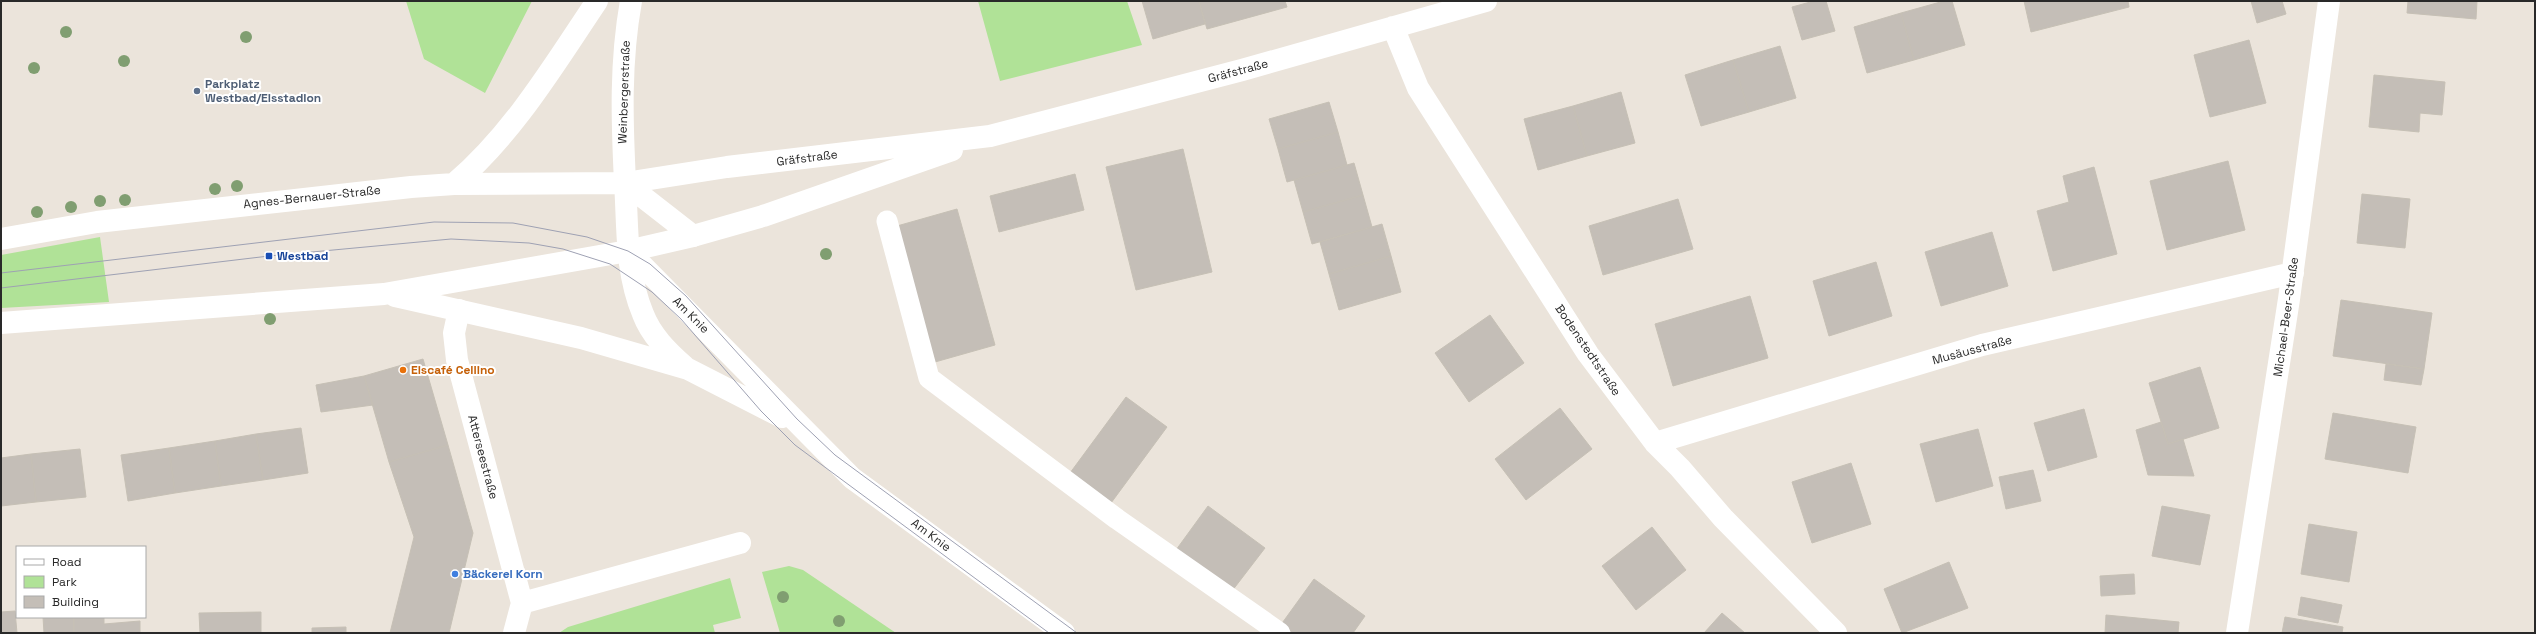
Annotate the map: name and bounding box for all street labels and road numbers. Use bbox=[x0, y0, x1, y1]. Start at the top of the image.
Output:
street label: Weinbergerstraße bbox=[614, 40, 634, 144]
street label: Gräfstraße bbox=[1206, 55, 1270, 87]
street label: Gräfstraße bbox=[775, 146, 839, 170]
street label: Agnes-Bernauer-Straße bbox=[242, 182, 382, 212]
street label: Michael-Beer-Straße bbox=[2270, 256, 2302, 378]
street label: Am Knie bbox=[669, 293, 713, 337]
street label: Bodenstedtstraße bbox=[1551, 301, 1625, 399]
street label: Musäusstraße bbox=[1930, 332, 2014, 368]
street label: Atterseestraße bbox=[464, 413, 502, 501]
street label: Am Knie bbox=[908, 515, 954, 555]

